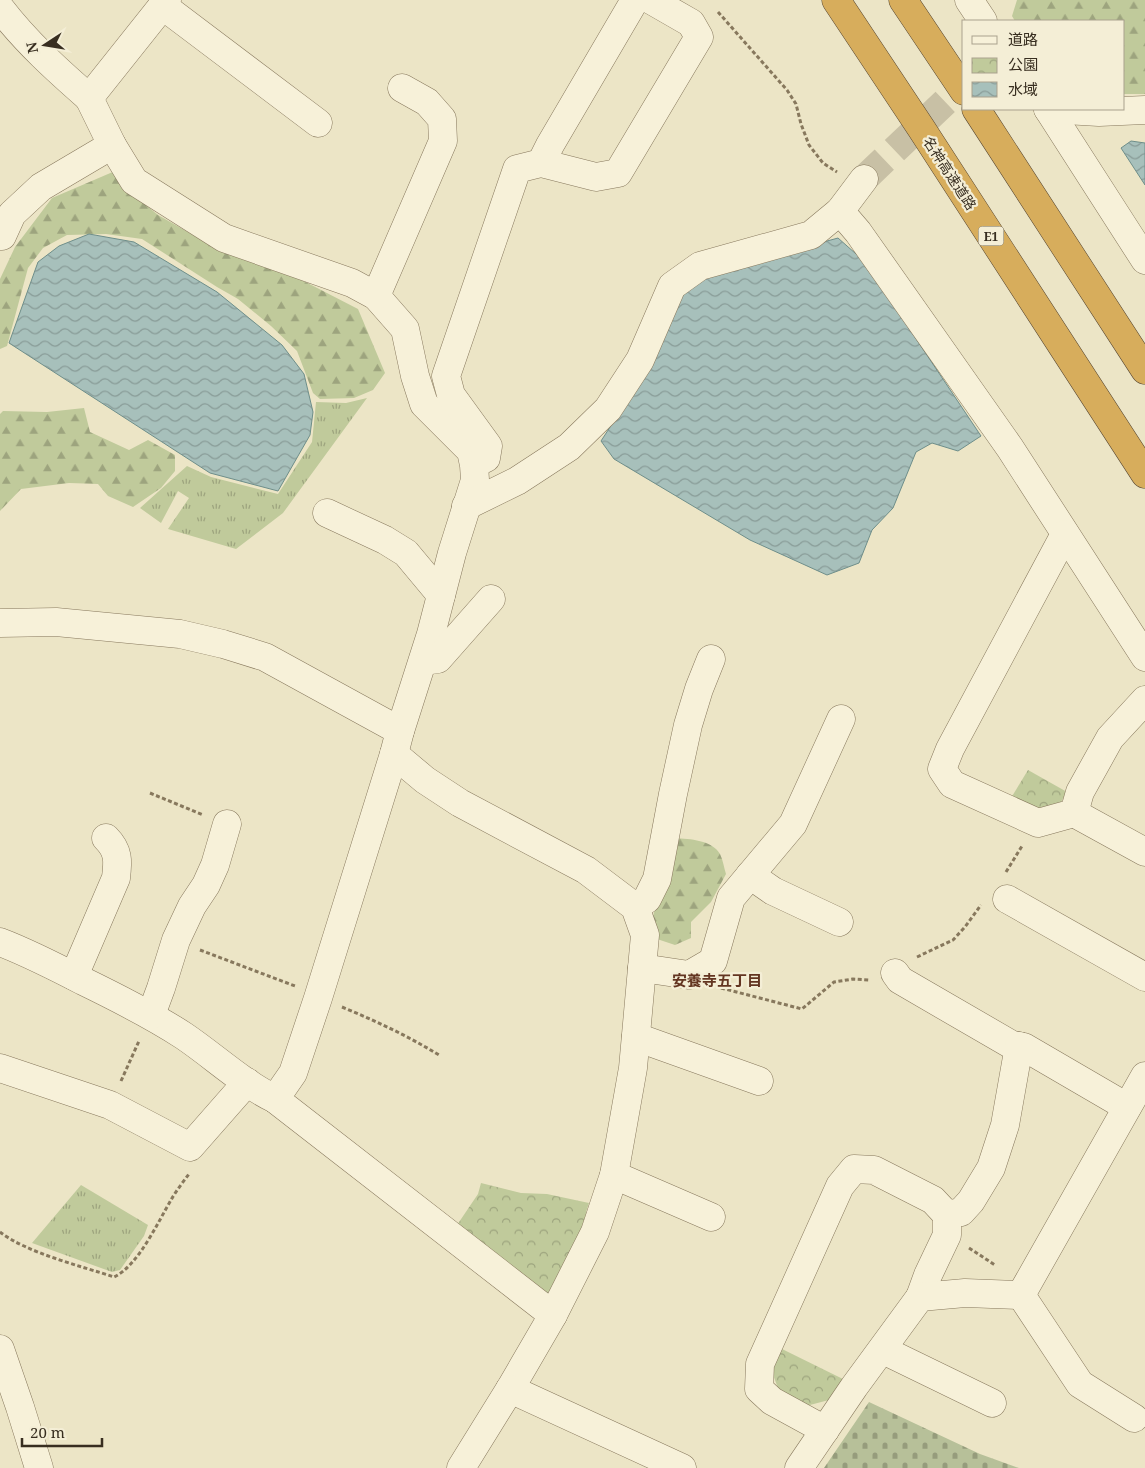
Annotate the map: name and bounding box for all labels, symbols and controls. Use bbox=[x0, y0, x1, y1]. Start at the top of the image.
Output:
north arrow bbox=[20, 20, 70, 70]
legend bbox=[962, 20, 1125, 110]
text: 道路 bbox=[1008, 29, 1038, 49]
text: N bbox=[21, 40, 42, 55]
text: 公園 bbox=[1008, 54, 1038, 74]
text: 水域 bbox=[1008, 79, 1038, 99]
street label: 名神高速道路 bbox=[919, 133, 981, 213]
road number: E1 bbox=[978, 227, 1004, 246]
district label: 安養寺五丁目 bbox=[672, 970, 762, 990]
scale bar bbox=[22, 1416, 102, 1448]
text: 20 m bbox=[30, 1422, 65, 1442]

